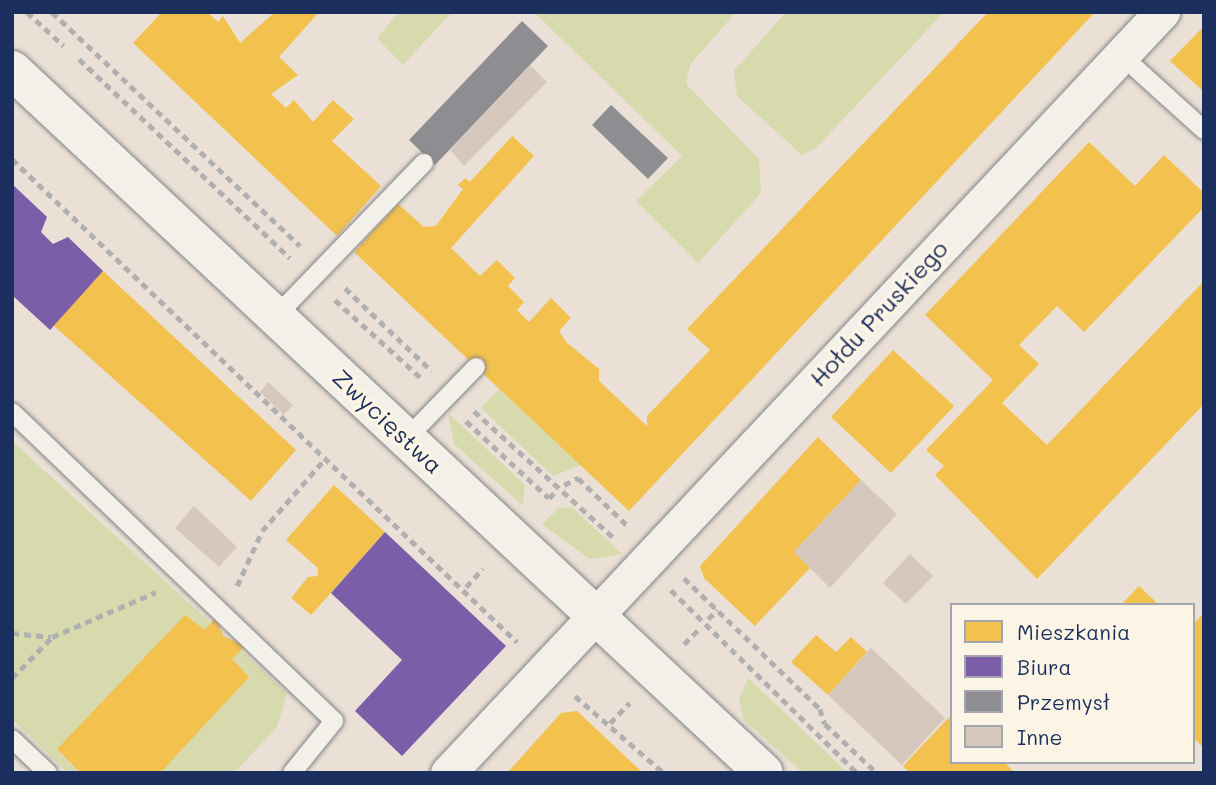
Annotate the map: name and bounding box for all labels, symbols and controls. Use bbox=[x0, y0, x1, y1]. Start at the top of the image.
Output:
street label: Hołdu Pruskiego bbox=[803, 234, 953, 392]
street label: Zwycięstwa bbox=[327, 363, 449, 479]
legend bbox=[950, 603, 1195, 764]
text: Mieszkania bbox=[1017, 618, 1130, 645]
text: Biura bbox=[1017, 653, 1072, 680]
text: Przemysł bbox=[1017, 688, 1109, 715]
text: Inne bbox=[1017, 723, 1062, 750]

